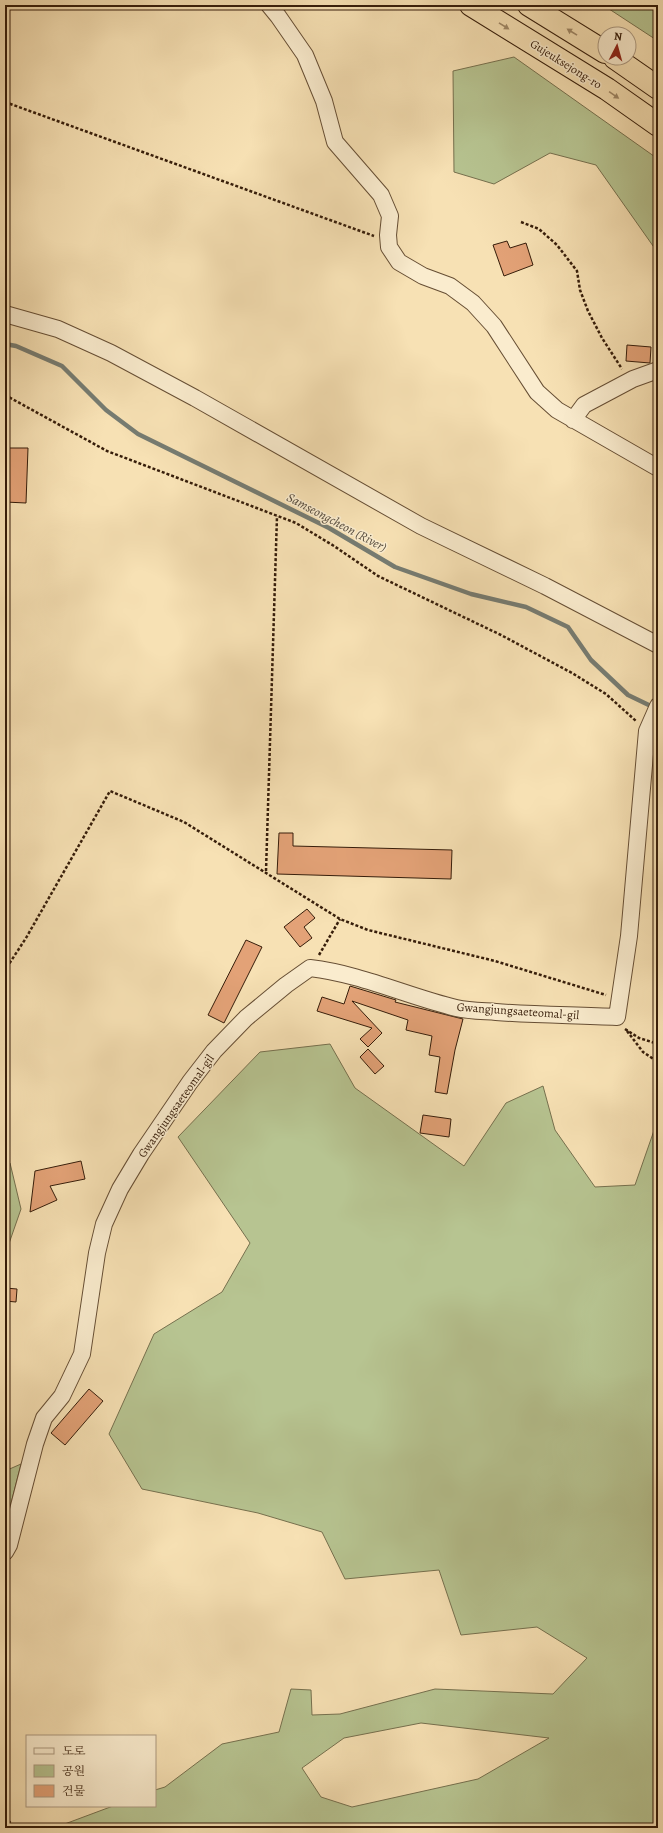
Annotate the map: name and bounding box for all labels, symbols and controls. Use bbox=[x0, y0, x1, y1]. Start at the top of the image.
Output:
one-way arrow bbox=[498, 22, 510, 29]
north arrow bbox=[597, 26, 637, 66]
one-way arrow bbox=[566, 28, 578, 35]
text: N bbox=[613, 29, 623, 44]
street label: Gujeuksejong-ro bbox=[527, 36, 605, 92]
one-way arrow bbox=[609, 91, 620, 99]
water label: Samseongcheon (River) bbox=[284, 488, 390, 556]
street label: Gwangjungsaeteomal-gil bbox=[456, 999, 580, 1023]
street label: Gwangjungsaeteomal-gil bbox=[134, 1051, 218, 1161]
legend bbox=[26, 1735, 156, 1807]
text: 도로 bbox=[62, 1743, 86, 1759]
text: 공원 bbox=[62, 1763, 85, 1779]
text: 건물 bbox=[62, 1783, 86, 1799]

